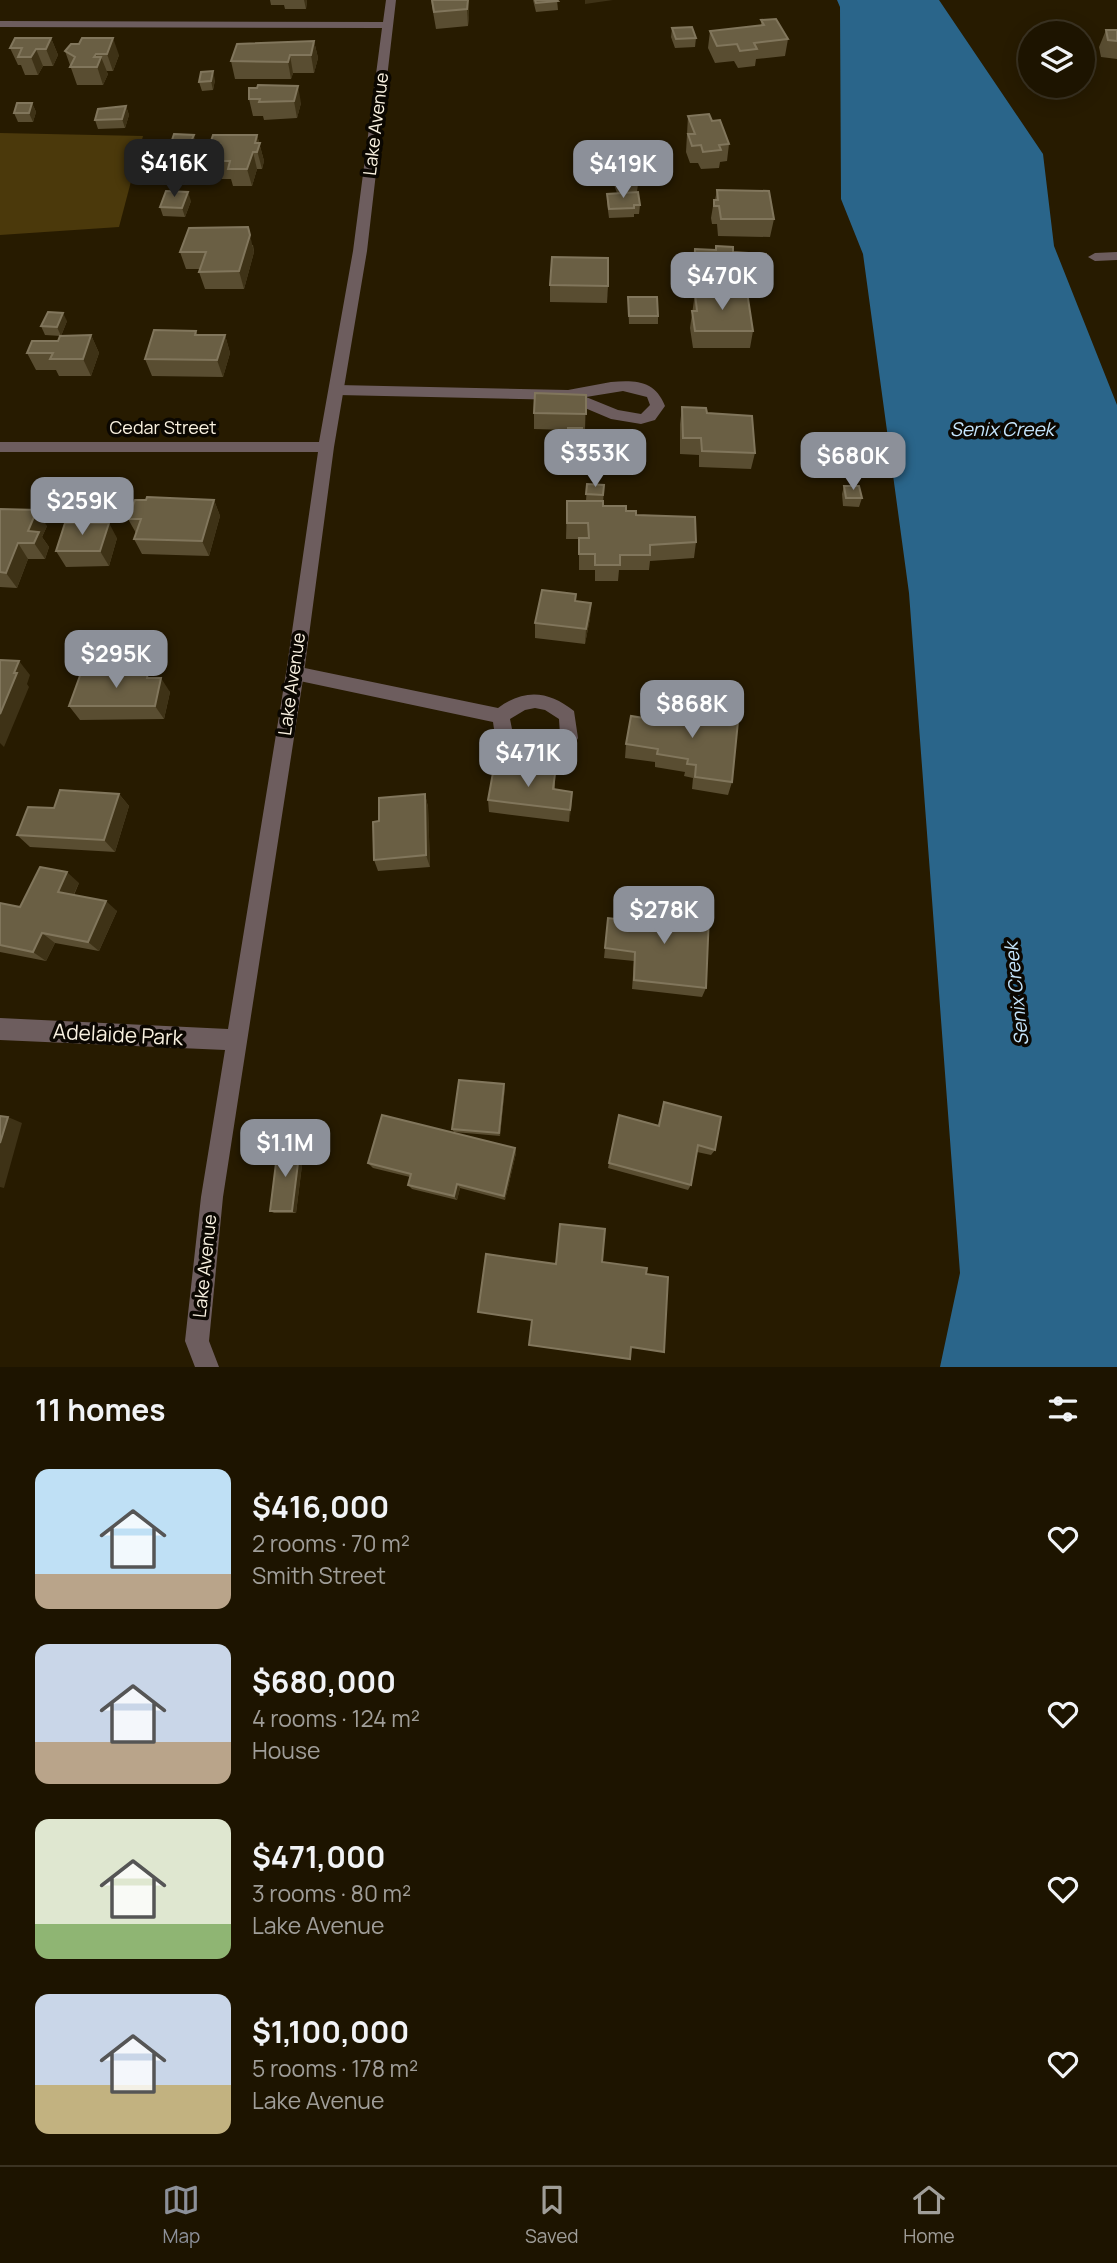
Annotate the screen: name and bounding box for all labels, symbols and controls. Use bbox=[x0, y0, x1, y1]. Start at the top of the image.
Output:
map controls bbox=[1018, 21, 1095, 98]
button: layers bbox=[1018, 21, 1095, 98]
street label: Lake Avenue bbox=[357, 71, 393, 177]
pin: $416K bbox=[125, 140, 223, 199]
pin: $419K bbox=[574, 140, 672, 200]
text: $416K bbox=[140, 146, 208, 178]
text: $419K bbox=[589, 147, 657, 179]
pin: $470K bbox=[673, 252, 771, 312]
text: $470K bbox=[687, 259, 757, 291]
street label: Cedar Street bbox=[109, 415, 217, 439]
water label: Senix Creek bbox=[950, 416, 1057, 442]
pin: $353K bbox=[546, 430, 644, 489]
pin: $680K bbox=[804, 433, 902, 492]
text: $353K bbox=[560, 436, 630, 468]
text: $680K bbox=[817, 439, 889, 471]
pin: $259K bbox=[33, 477, 131, 537]
text: $259K bbox=[47, 484, 117, 516]
pin: $295K bbox=[67, 630, 165, 690]
street label: Lake Avenue bbox=[272, 631, 310, 737]
text: $295K bbox=[81, 637, 151, 669]
pin: $868K bbox=[643, 680, 741, 740]
text: $868K bbox=[656, 687, 728, 719]
pin: $471K bbox=[479, 730, 577, 789]
text: $471K bbox=[495, 736, 561, 768]
pin: $278K bbox=[615, 886, 713, 946]
text: $278K bbox=[629, 893, 699, 925]
water label: Senix Creek bbox=[997, 938, 1034, 1047]
street label: Adelaide Park bbox=[52, 1017, 184, 1051]
pin: $1.1M bbox=[236, 1120, 334, 1179]
text: $1.1M bbox=[256, 1126, 314, 1158]
street label: Lake Avenue bbox=[187, 1213, 221, 1319]
text: 11 homes bbox=[35, 1389, 166, 1430]
icon: filters bbox=[1044, 1390, 1082, 1428]
text: $416,000 bbox=[252, 1486, 389, 1527]
icon: home bbox=[91, 1497, 175, 1581]
icon: heart bbox=[1044, 1520, 1082, 1558]
text: 2 rooms · 70 m² bbox=[252, 1527, 410, 1559]
text: Smith Street bbox=[252, 1559, 386, 1591]
text: $680,000 bbox=[252, 1661, 396, 1702]
icon: home bbox=[91, 1672, 175, 1756]
icon: heart bbox=[1044, 1695, 1082, 1733]
text: 4 rooms · 124 m² bbox=[252, 1702, 420, 1734]
text: House bbox=[252, 1734, 321, 1766]
text: $471,000 bbox=[252, 1836, 385, 1877]
icon: home bbox=[91, 1847, 175, 1931]
icon: heart bbox=[1044, 1870, 1082, 1908]
text: 3 rooms · 80 m² bbox=[252, 1877, 411, 1909]
text: Lake Avenue bbox=[252, 1909, 384, 1941]
text: $1,100,000 bbox=[252, 2011, 409, 2052]
icon: home bbox=[91, 2022, 175, 2106]
icon: heart bbox=[1044, 2045, 1082, 2083]
text: 5 rooms · 178 m² bbox=[252, 2052, 418, 2084]
text: Lake Avenue bbox=[252, 2084, 384, 2116]
tab: Map bbox=[162, 2181, 200, 2249]
tab: Saved bbox=[525, 2181, 579, 2249]
tab: Home bbox=[903, 2181, 955, 2249]

